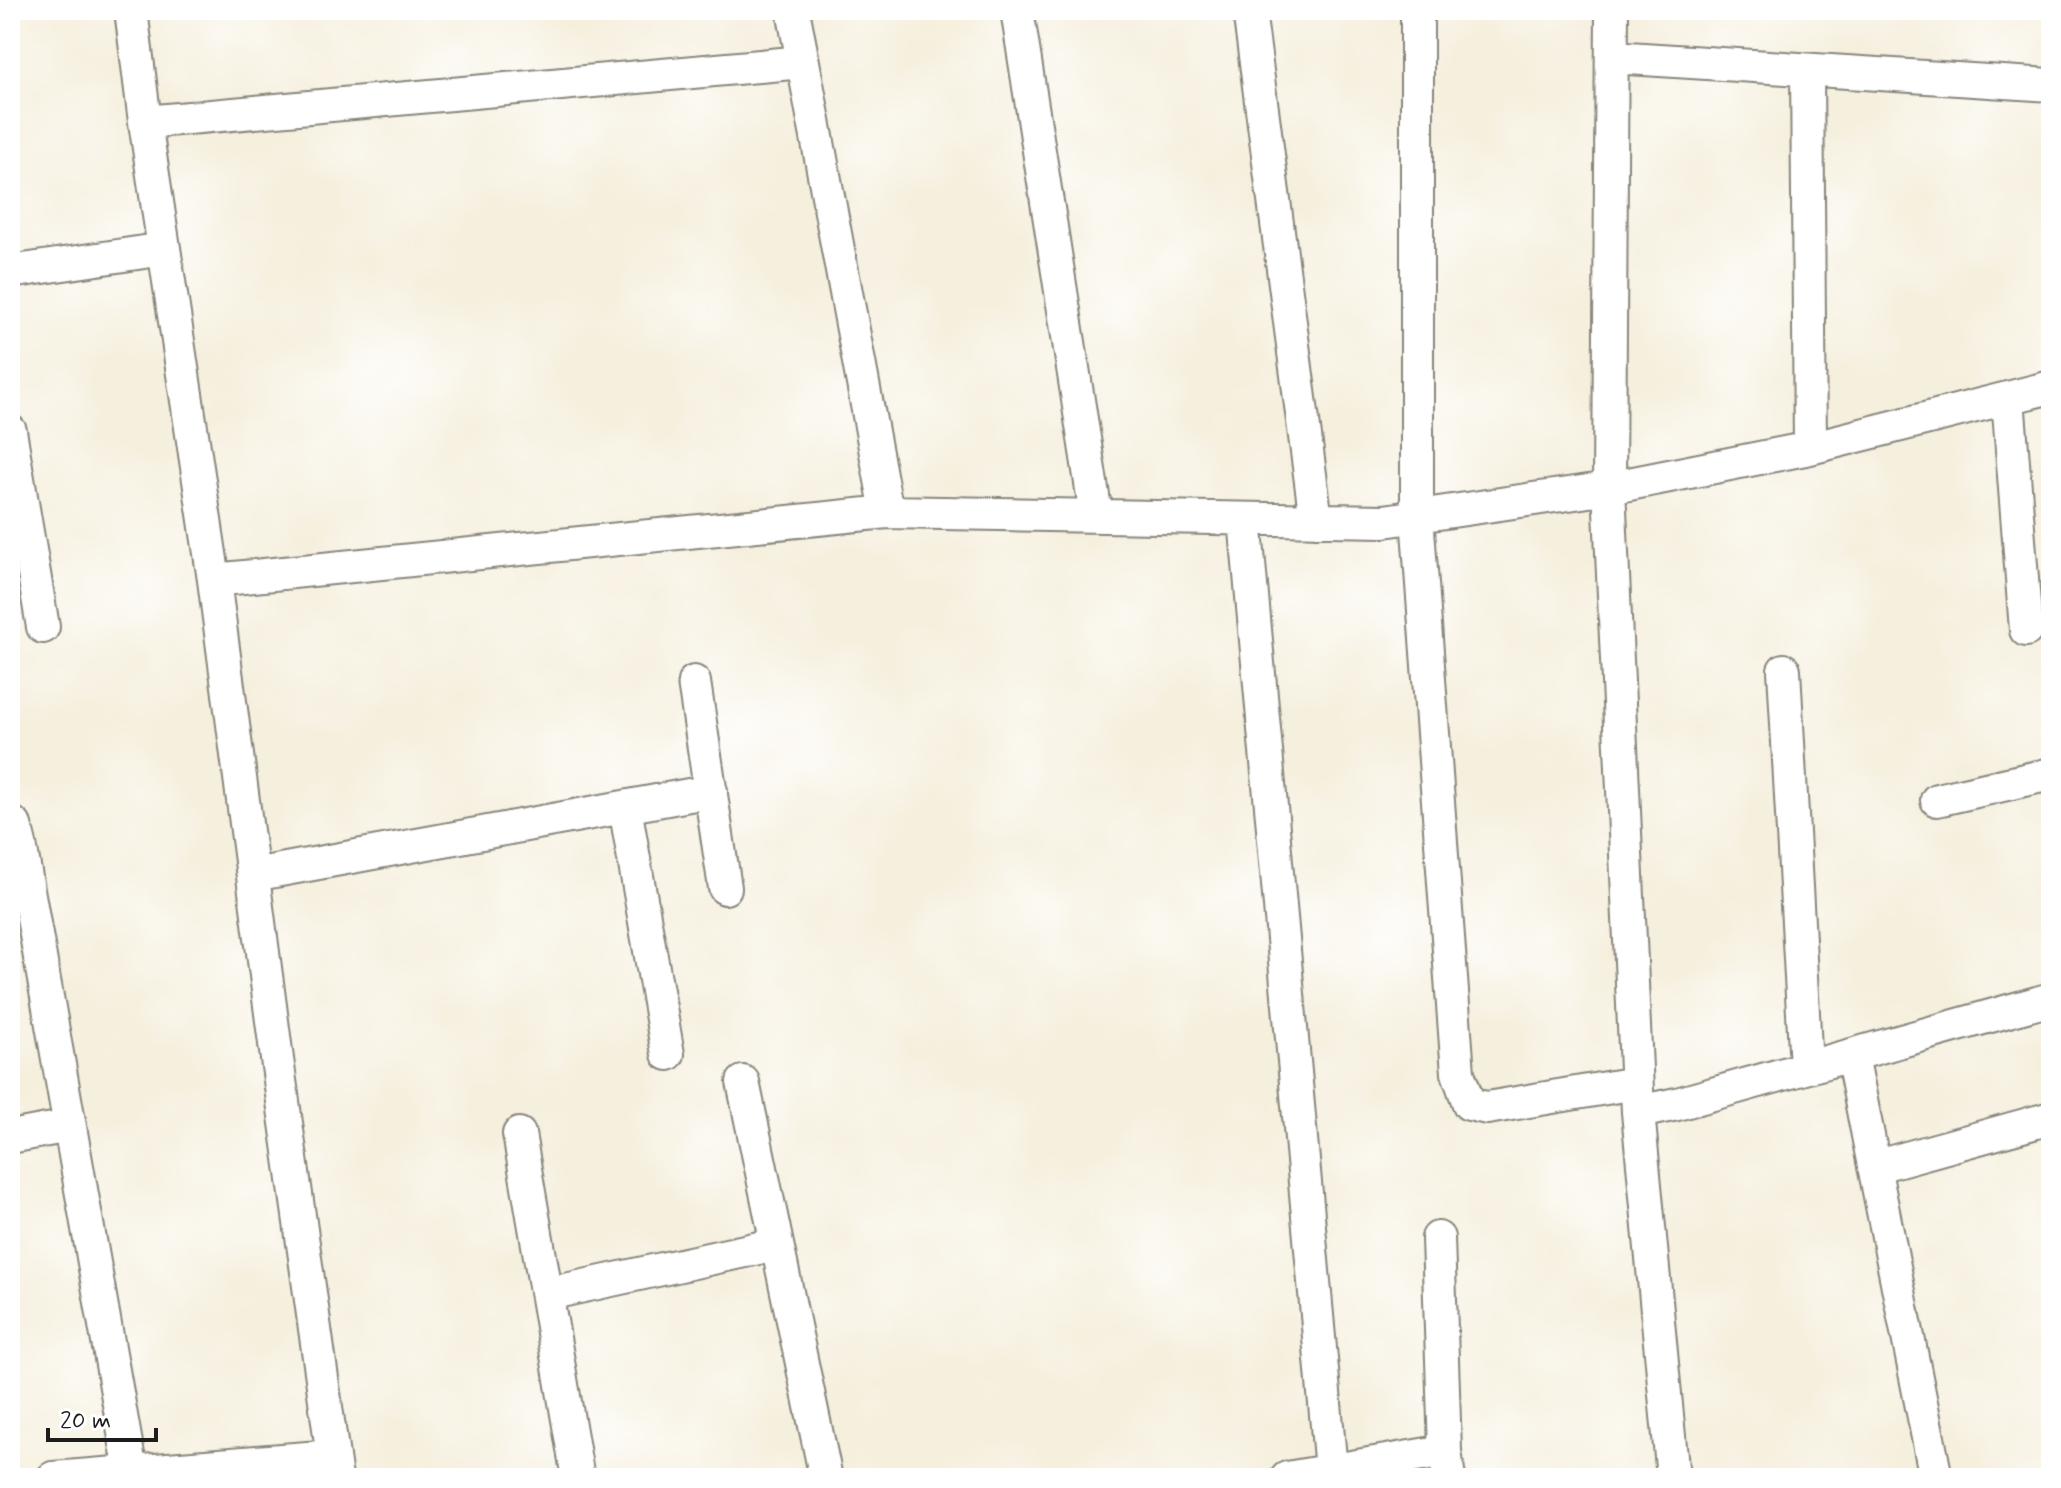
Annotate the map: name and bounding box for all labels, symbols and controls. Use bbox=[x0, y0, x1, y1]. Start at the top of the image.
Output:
scale bar bbox=[48, 1392, 156, 1442]
text: 20 m bbox=[60, 1406, 111, 1437]

